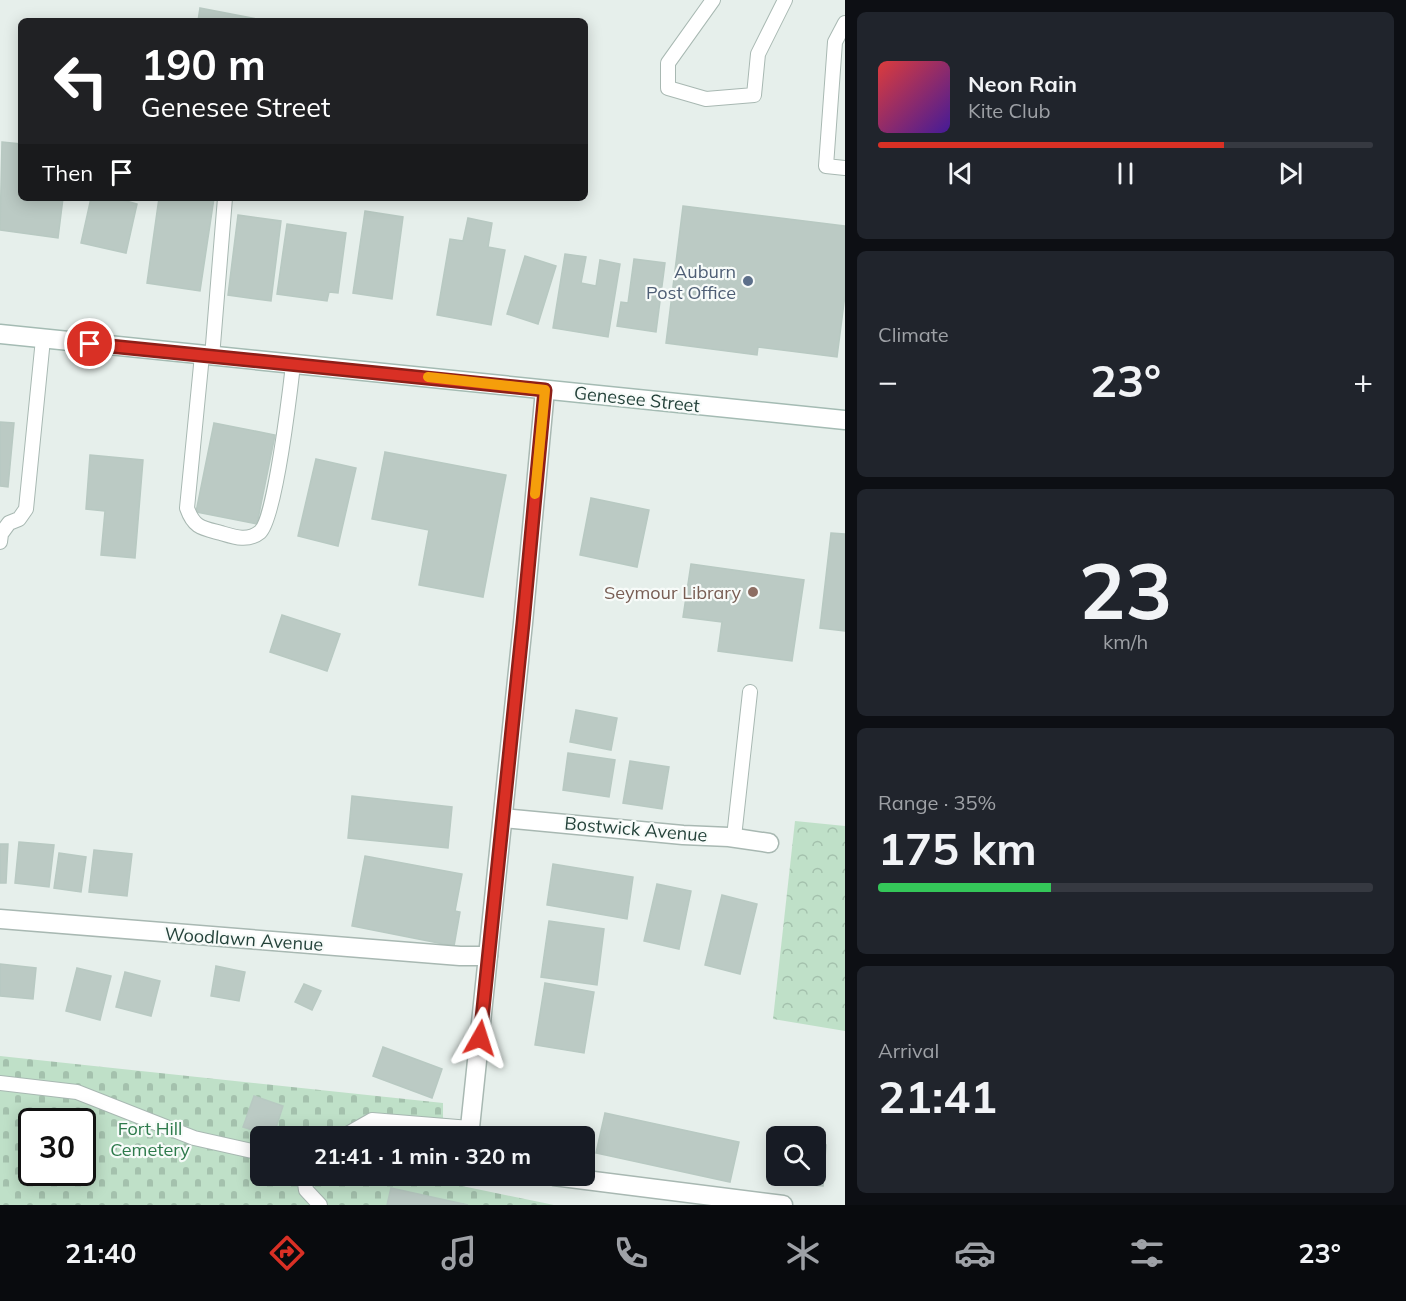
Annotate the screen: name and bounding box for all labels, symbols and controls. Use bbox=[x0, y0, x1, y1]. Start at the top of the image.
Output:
text: 190 m bbox=[141, 38, 266, 91]
icon: left bbox=[42, 42, 120, 120]
text: Neon Rain bbox=[968, 70, 1077, 98]
text: Genesee Street bbox=[141, 90, 330, 124]
text: Kite Club bbox=[968, 98, 1050, 123]
icon: arrive bbox=[105, 156, 138, 189]
icon: previous bbox=[944, 157, 977, 190]
icon: pause bbox=[1109, 157, 1142, 190]
icon: next bbox=[1274, 157, 1307, 190]
text: Then bbox=[42, 159, 93, 187]
place label: Auburn Post Office bbox=[646, 260, 736, 304]
marker: Auburn Post Office bbox=[741, 274, 755, 288]
pin bbox=[64, 318, 115, 369]
text: Climate bbox=[878, 322, 949, 347]
icon: arrive bbox=[73, 327, 106, 360]
text: 23° bbox=[1090, 352, 1161, 408]
text: − bbox=[878, 360, 898, 401]
text: + bbox=[1353, 360, 1373, 401]
street label: Genesee Street bbox=[573, 381, 701, 417]
text: 23 bbox=[1079, 541, 1172, 639]
place label: Seymour Library bbox=[604, 581, 741, 604]
marker: Seymour Library bbox=[746, 585, 760, 599]
text: km/h bbox=[1103, 629, 1148, 654]
text: Range · 35% bbox=[878, 790, 996, 815]
street label: Bostwick Avenue bbox=[564, 811, 708, 847]
text: 175 km bbox=[878, 820, 1037, 876]
street label: Woodlawn Avenue bbox=[164, 922, 324, 956]
position arrow bbox=[448, 1006, 512, 1070]
text: Arrival bbox=[878, 1038, 939, 1063]
text: 21:41 bbox=[878, 1068, 997, 1124]
speed limit sign: 30 bbox=[18, 1108, 96, 1186]
park label: Fort Hill Cemetery bbox=[110, 1117, 190, 1161]
map controls bbox=[766, 1126, 826, 1186]
button: search bbox=[766, 1126, 826, 1186]
text: 21:41 · 1 min · 320 m bbox=[314, 1142, 531, 1170]
icon: directions bbox=[266, 1232, 308, 1274]
icon: music bbox=[438, 1232, 480, 1274]
icon: phone bbox=[610, 1232, 652, 1274]
icon: climate bbox=[782, 1232, 824, 1274]
icon: car bbox=[954, 1232, 996, 1274]
icon: filters bbox=[1126, 1232, 1168, 1274]
text: 21:40 bbox=[65, 1236, 136, 1270]
text: 23° bbox=[1298, 1236, 1341, 1270]

